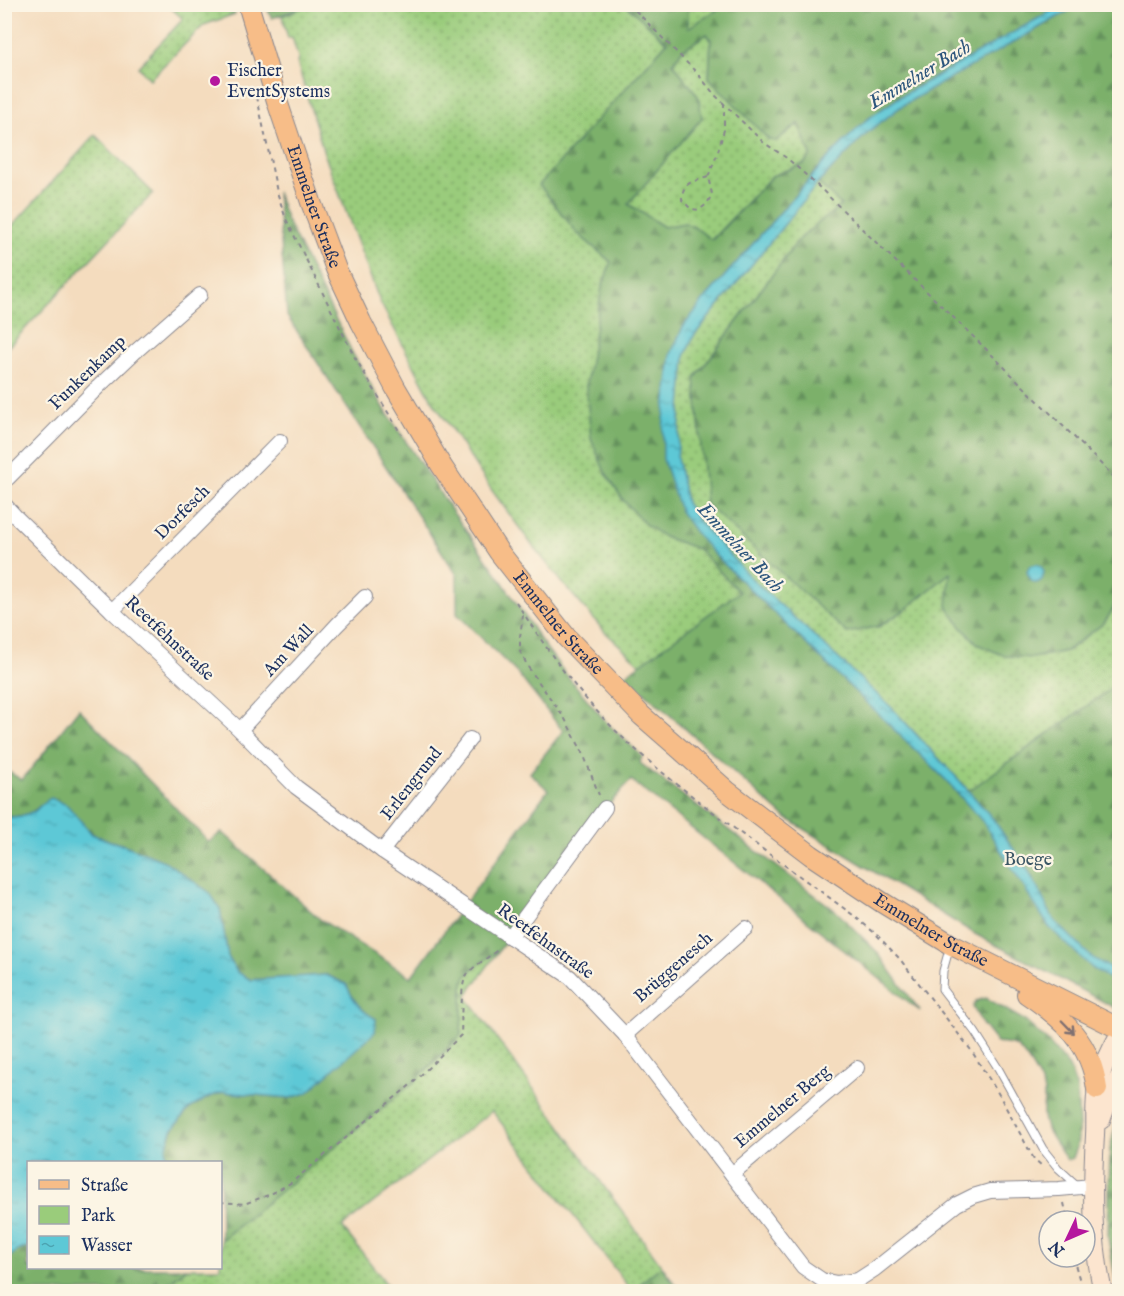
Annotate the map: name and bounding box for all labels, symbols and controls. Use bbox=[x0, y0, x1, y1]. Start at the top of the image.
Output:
water label: Emmelner Bach bbox=[863, 34, 976, 116]
place label: Fischer EventSystems bbox=[227, 60, 330, 104]
marker: Fischer EventSystems bbox=[208, 74, 222, 88]
street label: Emmelner Straße bbox=[281, 142, 346, 271]
street label: Funkenkamp bbox=[45, 330, 132, 416]
street label: Dorfesch bbox=[150, 480, 216, 546]
water label: Emmelner Bach bbox=[691, 497, 789, 599]
street label: Emmelner Straße bbox=[507, 567, 608, 680]
street label: Reetfehnstraße bbox=[119, 591, 219, 687]
street label: Am Wall bbox=[258, 620, 319, 683]
street label: Erlengrund bbox=[376, 742, 448, 825]
park label: Boege bbox=[1004, 849, 1052, 872]
street label: Emmelner Straße bbox=[869, 888, 992, 973]
street label: Reetfehnstraße bbox=[492, 899, 598, 985]
street label: Brüggenesch bbox=[630, 927, 719, 1009]
one-way arrow bbox=[1060, 1020, 1075, 1035]
street label: Emmelner Berg bbox=[730, 1060, 836, 1154]
legend bbox=[27, 1161, 222, 1269]
text: Straße bbox=[81, 1175, 128, 1198]
text: Park bbox=[81, 1205, 116, 1228]
north arrow bbox=[1037, 1209, 1097, 1269]
text: Wasser bbox=[81, 1235, 133, 1258]
text: N bbox=[1046, 1236, 1070, 1261]

